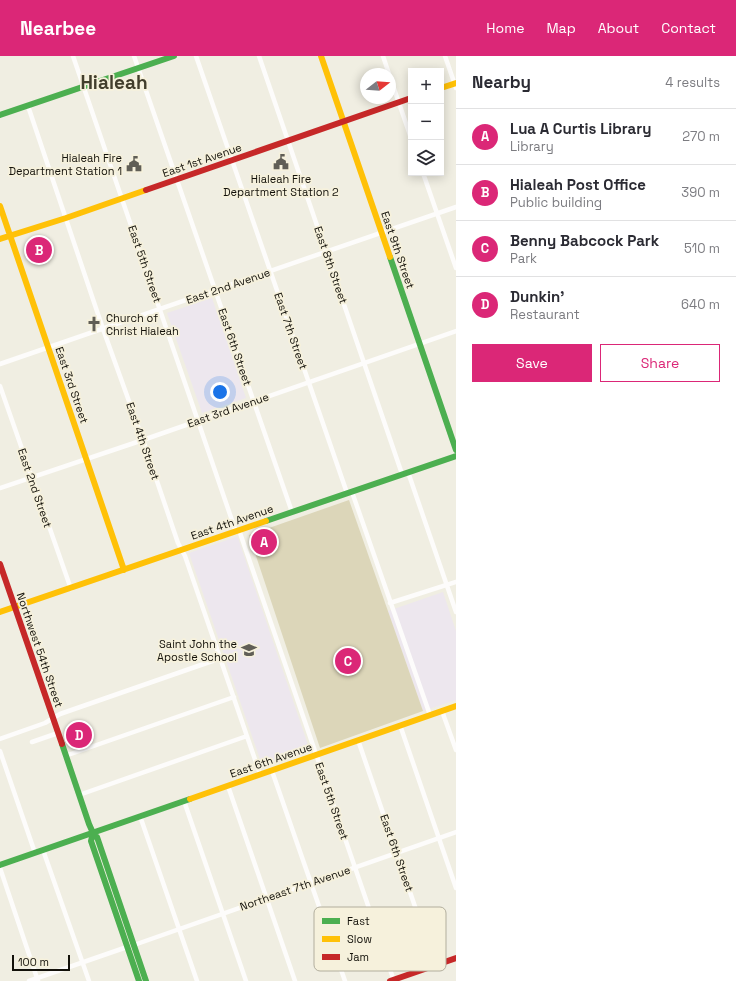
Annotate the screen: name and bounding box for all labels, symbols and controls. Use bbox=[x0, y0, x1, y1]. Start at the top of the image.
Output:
text: Nearbee bbox=[20, 16, 96, 41]
text: Home bbox=[486, 19, 524, 37]
text: Map bbox=[546, 19, 576, 37]
text: About bbox=[598, 19, 639, 37]
text: Contact bbox=[661, 19, 716, 37]
north arrow bbox=[360, 68, 396, 104]
map controls bbox=[408, 68, 444, 176]
button: + bbox=[408, 68, 444, 104]
district label: Hialeah bbox=[80, 70, 148, 95]
text: Nearby bbox=[472, 71, 531, 93]
text: 4 results bbox=[665, 74, 720, 91]
button: − bbox=[408, 104, 444, 140]
text: Lua A Curtis Library bbox=[510, 119, 651, 138]
text: A bbox=[481, 128, 489, 145]
text: 270 m bbox=[682, 128, 720, 145]
text: Library bbox=[510, 138, 554, 155]
street label: East 1st Avenue bbox=[161, 140, 243, 180]
button: layers bbox=[408, 140, 444, 176]
place label: Hialeah Fire Department Station 1 bbox=[9, 151, 122, 178]
public building icon: Hialeah Fire Department Station 2 bbox=[272, 153, 290, 171]
public building icon: Hialeah Fire Department Station 1 bbox=[125, 155, 143, 173]
place label: Hialeah Fire Department Station 2 bbox=[223, 172, 339, 199]
text: Hialeah Post Office bbox=[510, 175, 646, 194]
text: B bbox=[481, 184, 489, 201]
text: 390 m bbox=[681, 184, 720, 201]
text: Public building bbox=[510, 194, 602, 211]
street label: East 9th Street bbox=[378, 209, 418, 291]
street label: East 5th Street bbox=[125, 223, 165, 305]
street label: East 8th Street bbox=[311, 224, 351, 306]
text: Benny Babcock Park bbox=[510, 231, 659, 250]
pin: B bbox=[26, 235, 52, 265]
text: C bbox=[481, 240, 489, 257]
text: 510 m bbox=[684, 240, 720, 257]
text: Park bbox=[510, 250, 537, 267]
street label: East 2nd Avenue bbox=[184, 265, 272, 307]
text: Dunkin' bbox=[510, 287, 564, 306]
street label: East 7th Street bbox=[271, 291, 311, 371]
text: D bbox=[481, 296, 489, 313]
text: 640 m bbox=[681, 296, 720, 313]
street label: East 6th Street bbox=[215, 306, 255, 388]
text: Restaurant bbox=[510, 306, 580, 323]
place label: Church of Christ Hialeah bbox=[106, 311, 179, 338]
church icon: Church of Christ Hialeah bbox=[85, 315, 103, 333]
button: Save bbox=[472, 344, 592, 382]
button: Share bbox=[600, 344, 720, 382]
street label: East 3rd Street bbox=[52, 345, 92, 425]
your location bbox=[210, 382, 230, 402]
street label: East 3rd Avenue bbox=[185, 390, 271, 430]
street label: East 4th Street bbox=[123, 400, 163, 482]
street label: East 2nd Street bbox=[15, 447, 55, 529]
street label: East 4th Avenue bbox=[189, 502, 275, 542]
pin: A bbox=[251, 527, 277, 557]
street label: Northwest 54th Street bbox=[14, 591, 66, 709]
place label: Saint John the Apostle School bbox=[157, 637, 237, 664]
school or university icon: Saint John the Apostle School bbox=[240, 641, 258, 659]
pin: C bbox=[335, 646, 361, 676]
pin: D bbox=[66, 720, 92, 750]
street label: East 6th Avenue bbox=[228, 739, 314, 781]
street label: East 5th Street bbox=[312, 760, 352, 842]
street label: East 6th Street bbox=[377, 812, 417, 894]
street label: Northeast 7th Avenue bbox=[238, 863, 352, 913]
legend bbox=[314, 907, 446, 971]
text: Fast bbox=[347, 914, 370, 928]
text: Slow bbox=[347, 932, 372, 946]
text: Jam bbox=[347, 950, 369, 964]
scale bar bbox=[12, 953, 70, 972]
text: 100 m bbox=[18, 955, 49, 969]

